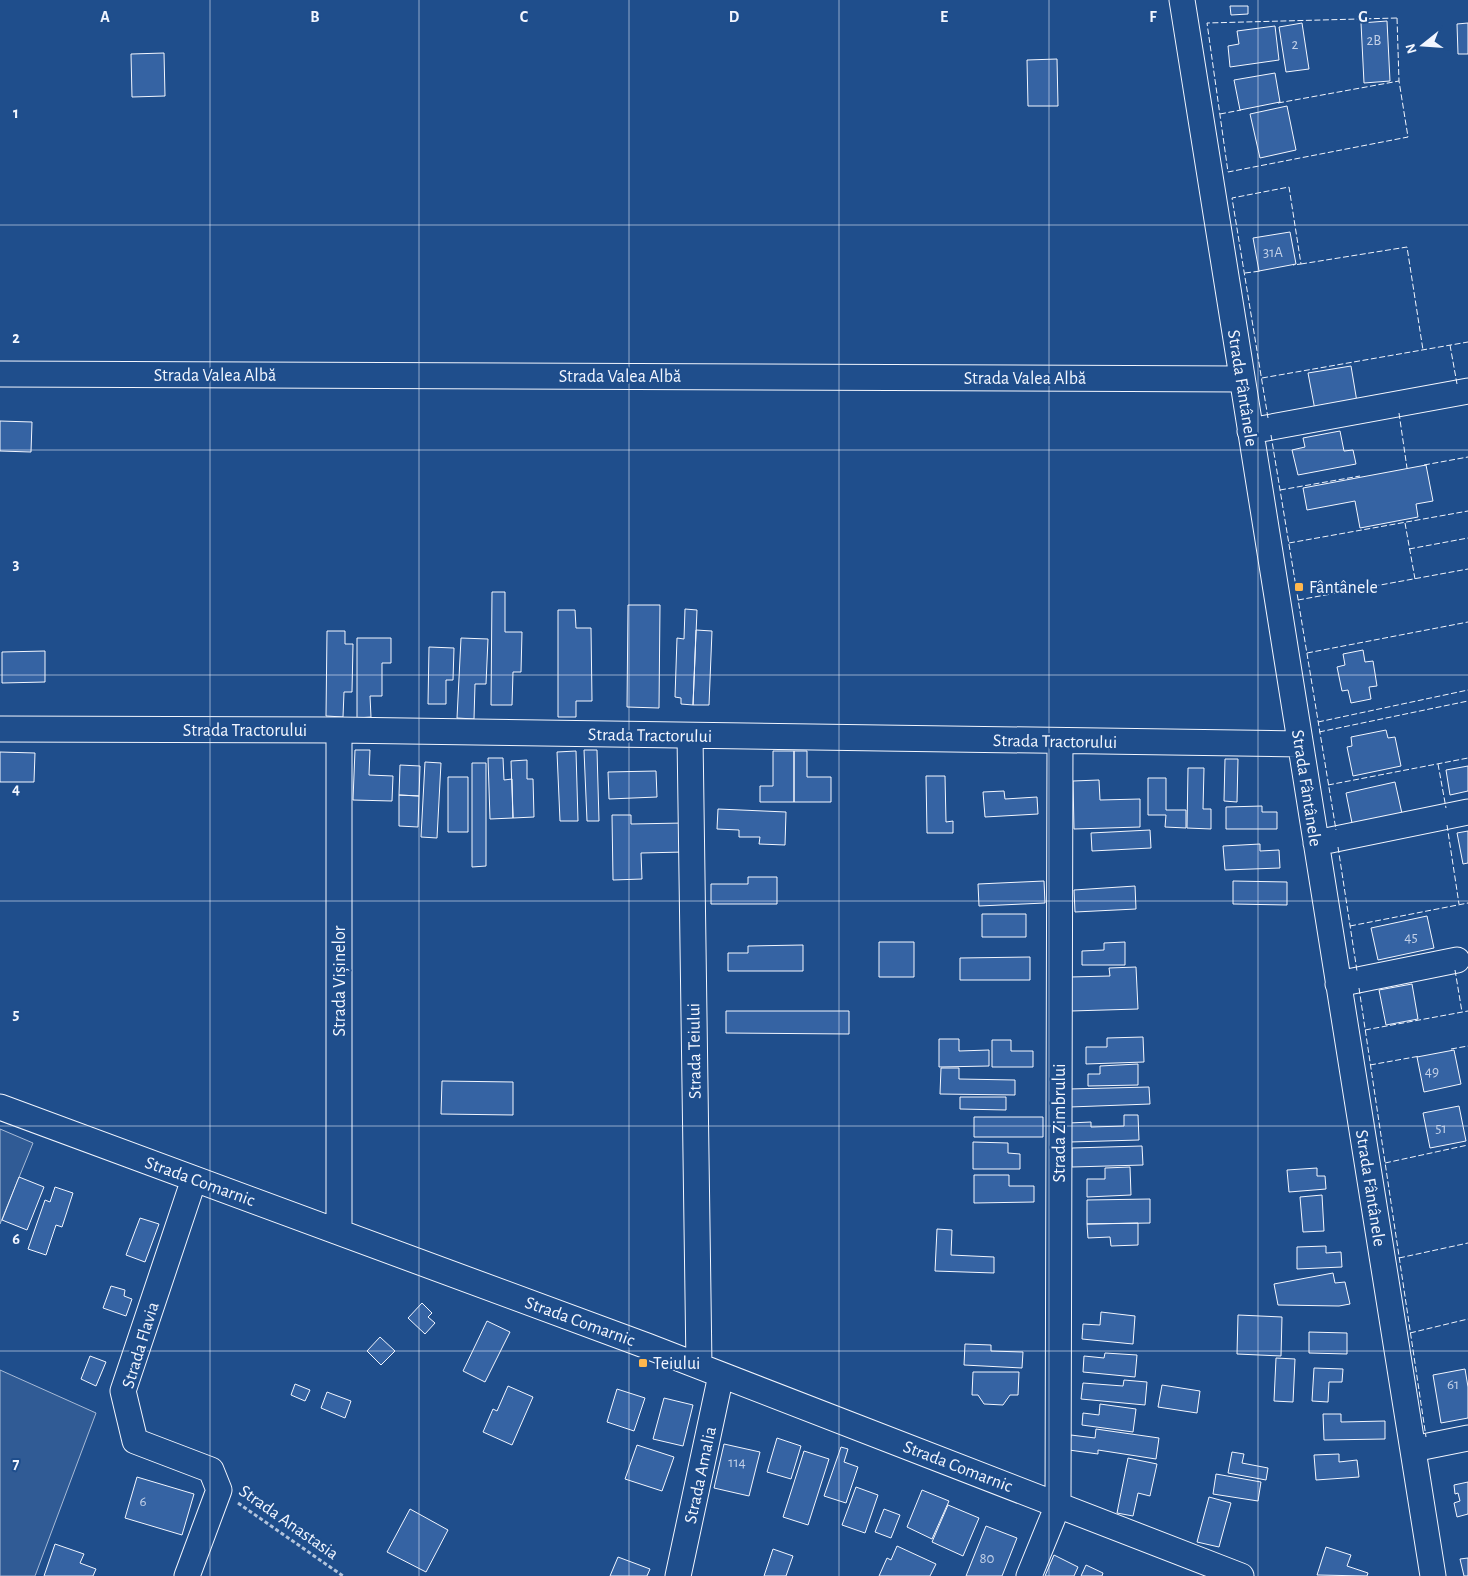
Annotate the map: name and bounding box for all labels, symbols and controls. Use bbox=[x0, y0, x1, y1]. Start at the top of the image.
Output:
text: A bbox=[100, 9, 110, 25]
text: B bbox=[310, 9, 320, 25]
text: C bbox=[520, 9, 529, 25]
text: D bbox=[729, 9, 740, 25]
text: E bbox=[940, 9, 948, 25]
text: F bbox=[1149, 9, 1157, 25]
text: G bbox=[1358, 9, 1368, 25]
north arrow bbox=[1398, 20, 1448, 70]
house number: 2B bbox=[1367, 33, 1381, 48]
house number: 2 bbox=[1292, 37, 1299, 52]
text: N bbox=[1403, 42, 1420, 55]
text: 1 bbox=[13, 105, 19, 121]
house number: 31A bbox=[1263, 245, 1283, 260]
street label: Strada Fântânele bbox=[1224, 329, 1260, 448]
text: 2 bbox=[12, 330, 20, 346]
street label: Strada Valea Albă bbox=[154, 367, 276, 385]
street label: Strada Valea Albă bbox=[559, 368, 681, 386]
street label: Strada Valea Albă bbox=[964, 370, 1086, 388]
text: 3 bbox=[13, 556, 20, 572]
place label: Fântânele bbox=[1309, 579, 1378, 597]
marker: Fântânele bbox=[1293, 581, 1305, 593]
street label: Strada Tractorului bbox=[183, 722, 307, 740]
street label: Strada Tractorului bbox=[588, 726, 712, 746]
street label: Strada Fântânele bbox=[1288, 729, 1324, 848]
street label: Strada Tractorului bbox=[993, 732, 1117, 752]
text: 4 bbox=[12, 781, 20, 797]
street label: Strada Vișinelor bbox=[331, 925, 350, 1036]
house number: 45 bbox=[1404, 930, 1418, 945]
street label: Strada Teiului bbox=[685, 1003, 705, 1099]
text: 5 bbox=[13, 1006, 20, 1022]
street label: Strada Zimbrului bbox=[1051, 1063, 1069, 1183]
house number: 49 bbox=[1425, 1064, 1439, 1079]
house number: 51 bbox=[1435, 1121, 1447, 1136]
street label: Strada Fântânele bbox=[1352, 1129, 1388, 1248]
street label: Strada Comarnic bbox=[142, 1154, 257, 1210]
text: 6 bbox=[12, 1231, 20, 1247]
street label: Strada Comarnic bbox=[522, 1294, 637, 1350]
street label: Strada Flavia bbox=[119, 1300, 163, 1391]
place label: Teiului bbox=[653, 1355, 700, 1373]
marker: Teiului bbox=[637, 1357, 649, 1369]
house number: 61 bbox=[1447, 1377, 1459, 1392]
street label: Strada Amalia bbox=[682, 1425, 720, 1525]
street label: Strada Comarnic bbox=[901, 1438, 1015, 1496]
house number: 114 bbox=[728, 1455, 746, 1470]
text: 7 bbox=[13, 1456, 20, 1472]
street label: Strada Anastasia bbox=[235, 1482, 341, 1564]
house number: 6 bbox=[139, 1494, 147, 1509]
house number: 80 bbox=[979, 1551, 995, 1566]

